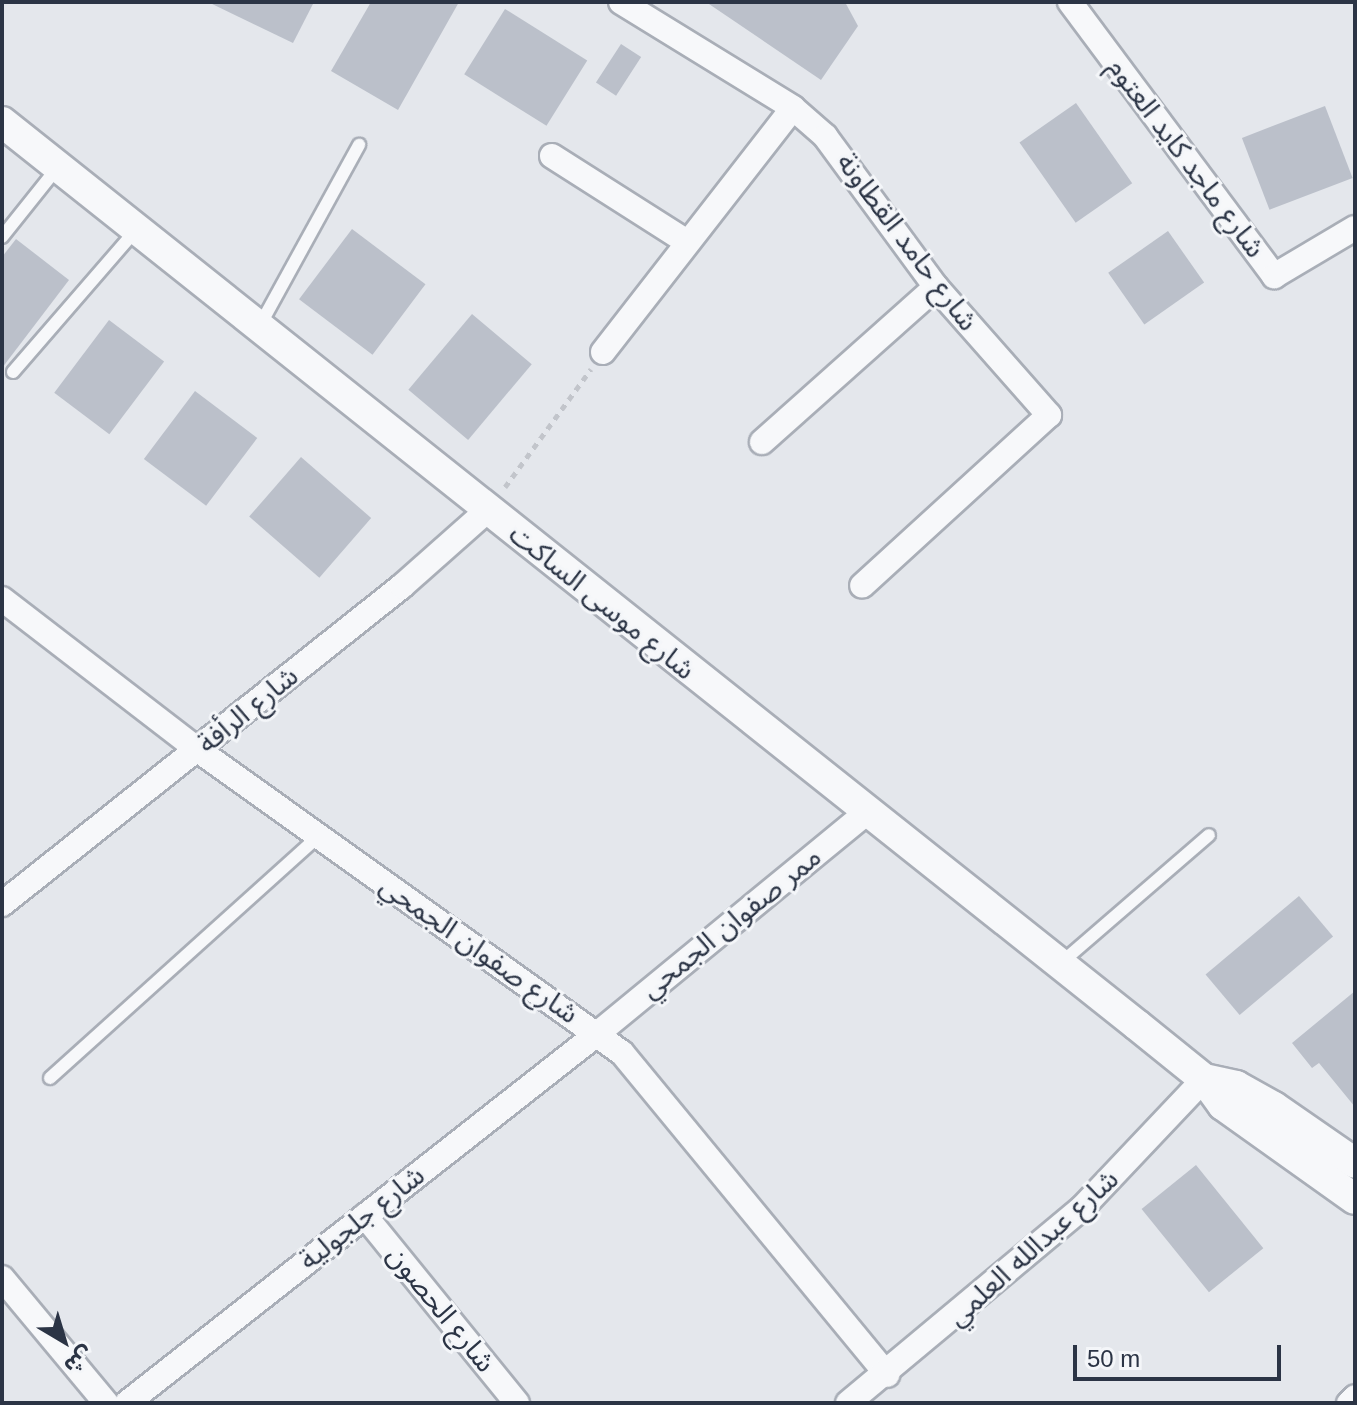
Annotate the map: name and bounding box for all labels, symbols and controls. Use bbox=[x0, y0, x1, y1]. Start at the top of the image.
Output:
street label: شارع ماجد كايد العتوم bbox=[1100, 52, 1272, 264]
street label: شارع حامد القطاونة bbox=[829, 146, 985, 338]
street label: شارع موسى الساكت bbox=[503, 517, 701, 687]
street label: شارع الرأفة bbox=[191, 659, 305, 761]
street label: ممر صفوان الجمحي bbox=[634, 840, 828, 1006]
street label: شارع صفوان الجمحي bbox=[373, 869, 585, 1031]
street label: شارع جلجولية bbox=[293, 1159, 431, 1277]
street label: شارع عبدالله العلمي bbox=[941, 1162, 1125, 1334]
street label: شارع الحصون bbox=[380, 1239, 502, 1379]
north arrow bbox=[24, 1301, 104, 1381]
scale bar bbox=[1077, 1329, 1285, 1379]
text: ش bbox=[60, 1341, 99, 1379]
text: 50 m bbox=[1087, 1345, 1140, 1372]

